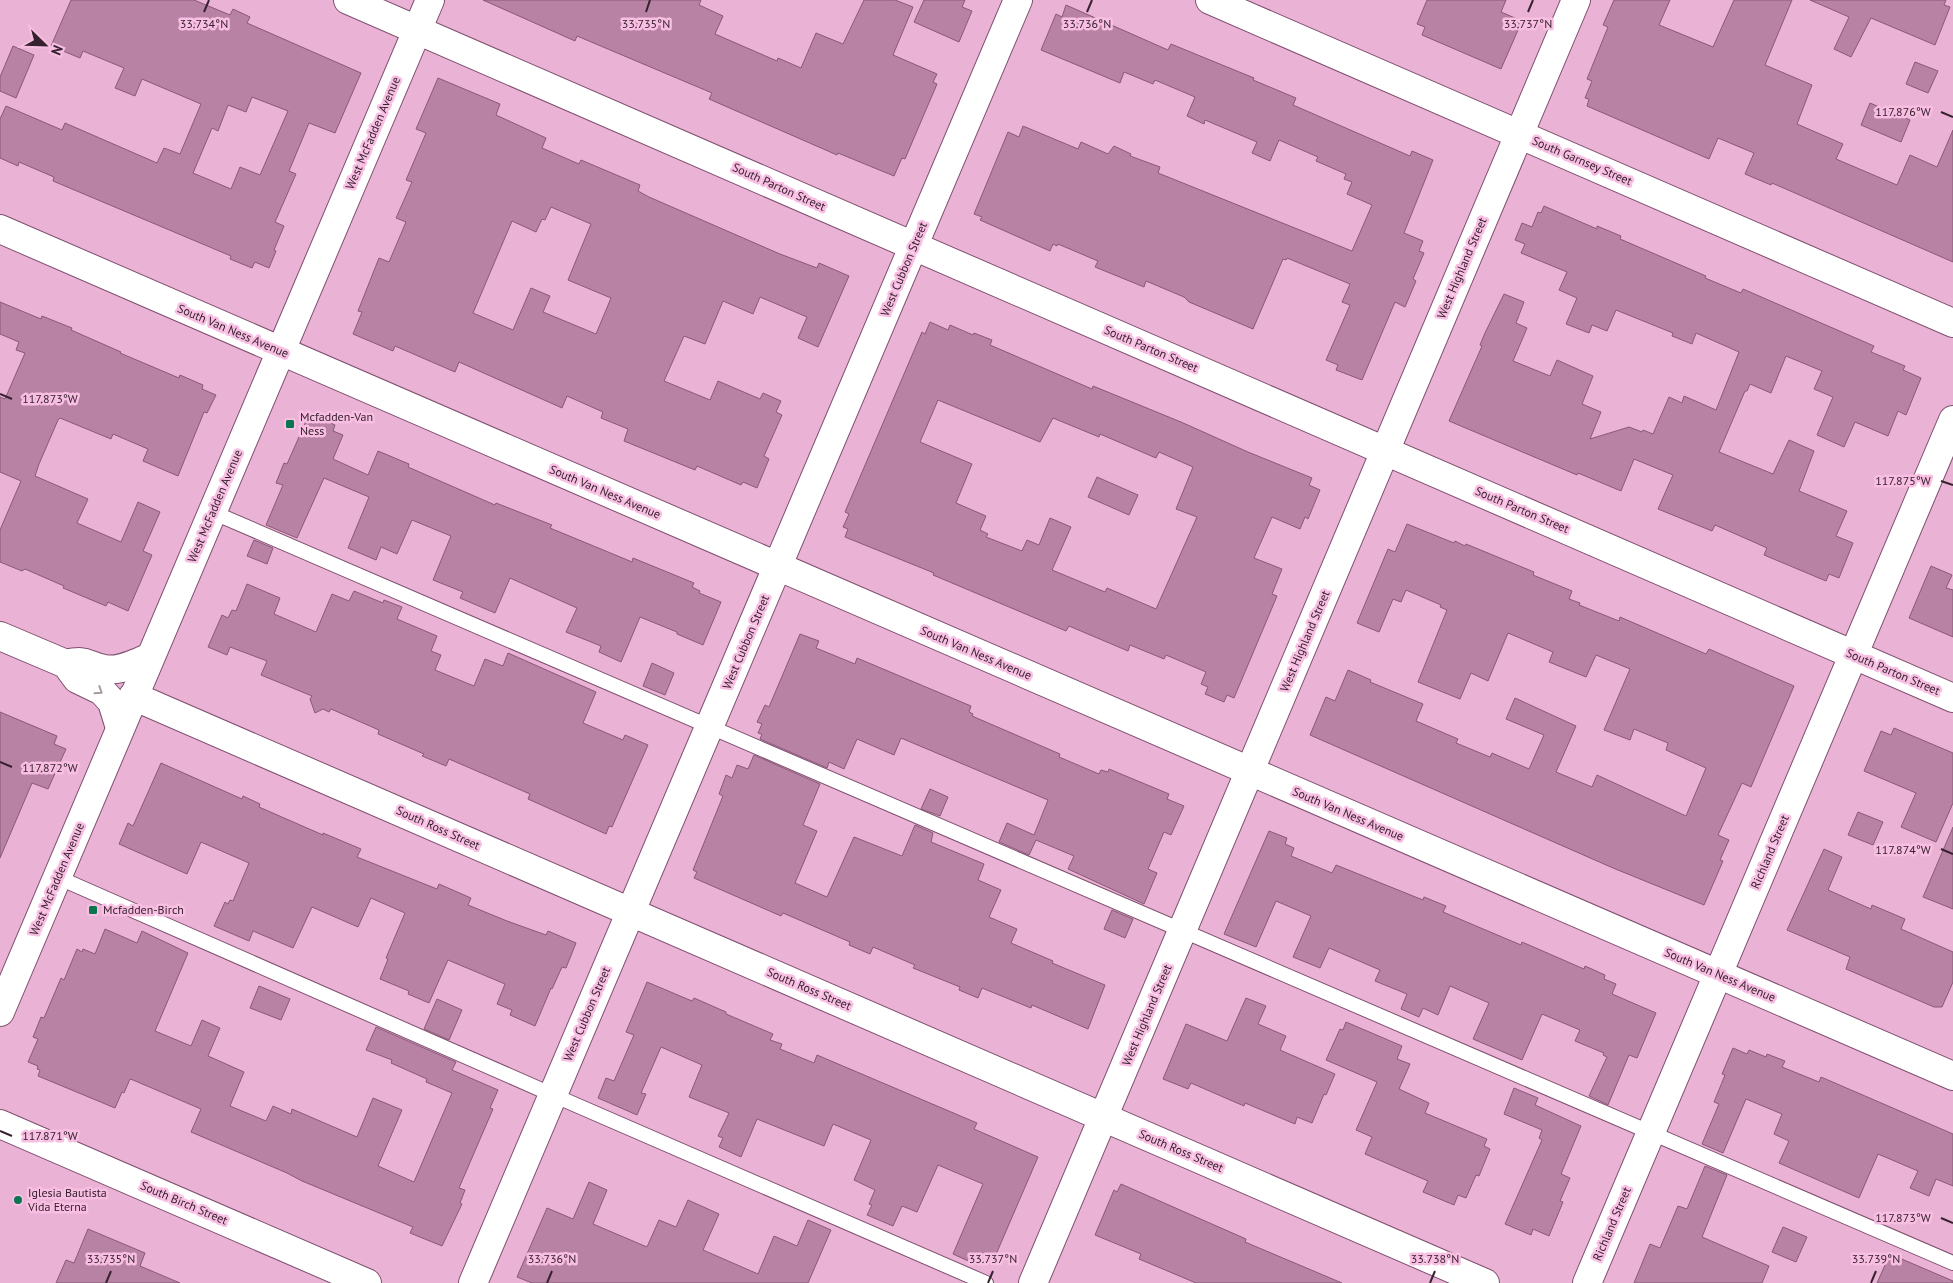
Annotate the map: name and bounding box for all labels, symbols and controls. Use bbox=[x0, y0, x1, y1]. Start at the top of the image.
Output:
text: 33.734°N bbox=[180, 16, 228, 31]
text: 33.735°N bbox=[622, 16, 670, 31]
text: 33.736°N bbox=[1063, 16, 1111, 31]
text: 33.737°N bbox=[1504, 16, 1552, 31]
north arrow bbox=[20, 20, 70, 70]
text: N bbox=[47, 42, 67, 58]
street label: West McFadden Avenue bbox=[342, 74, 403, 191]
text: 117.876°W bbox=[1875, 104, 1931, 119]
street label: South Garnsey Street bbox=[1530, 133, 1634, 188]
street label: South Parton Street bbox=[730, 159, 828, 214]
street label: West Highland Street bbox=[1433, 215, 1490, 321]
street label: West Cubbon Street bbox=[877, 219, 930, 318]
street label: South Van Ness Avenue bbox=[175, 300, 291, 361]
street label: South Parton Street bbox=[1102, 322, 1200, 375]
text: 117.873°W bbox=[22, 391, 78, 406]
place label: Mcfadden-Van Ness bbox=[300, 409, 373, 438]
marker: Mcfadden-Van Ness bbox=[284, 418, 296, 430]
street label: West McFadden Avenue bbox=[184, 447, 245, 564]
street label: South Van Ness Avenue bbox=[547, 461, 663, 522]
text: 117.875°W bbox=[1875, 473, 1931, 488]
street label: South Parton Street bbox=[1473, 483, 1571, 536]
street label: West Highland Street bbox=[1276, 588, 1333, 694]
street label: West Cubbon Street bbox=[719, 592, 772, 691]
street label: South Van Ness Avenue bbox=[918, 622, 1034, 683]
street label: South Parton Street bbox=[1844, 645, 1942, 698]
one-way arrow bbox=[93, 685, 103, 694]
text: 117.872°W bbox=[22, 760, 78, 775]
street label: South Van Ness Avenue bbox=[1290, 783, 1406, 844]
street label: South Ross Street bbox=[394, 802, 482, 853]
street label: Richland Street bbox=[1747, 813, 1792, 891]
street label: West McFadden Avenue bbox=[26, 820, 87, 937]
text: 117.874°W bbox=[1875, 842, 1931, 857]
place label: Mcfadden-Birch bbox=[103, 902, 184, 917]
marker: Mcfadden-Birch bbox=[87, 904, 99, 916]
street label: South Van Ness Avenue bbox=[1662, 944, 1778, 1005]
street label: West Highland Street bbox=[1118, 962, 1175, 1068]
street label: West Cubbon Street bbox=[560, 964, 613, 1063]
street label: South Ross Street bbox=[765, 964, 854, 1013]
street label: South Ross Street bbox=[1137, 1126, 1226, 1175]
text: 117.871°W bbox=[22, 1128, 78, 1143]
street label: South Birch Street bbox=[138, 1177, 230, 1228]
place label: Iglesia Bautista Vida Eterna bbox=[27, 1185, 107, 1214]
street label: Richland Street bbox=[1589, 1185, 1634, 1263]
marker: Iglesia Bautista Vida Eterna bbox=[12, 1194, 24, 1206]
text: 117.873°W bbox=[1875, 1210, 1931, 1225]
text: 33.735°N bbox=[87, 1251, 135, 1266]
text: 33.736°N bbox=[528, 1251, 576, 1266]
text: 33.737°N bbox=[969, 1251, 1017, 1266]
text: 33.738°N bbox=[1411, 1251, 1459, 1266]
text: 33.739°N bbox=[1852, 1251, 1900, 1266]

